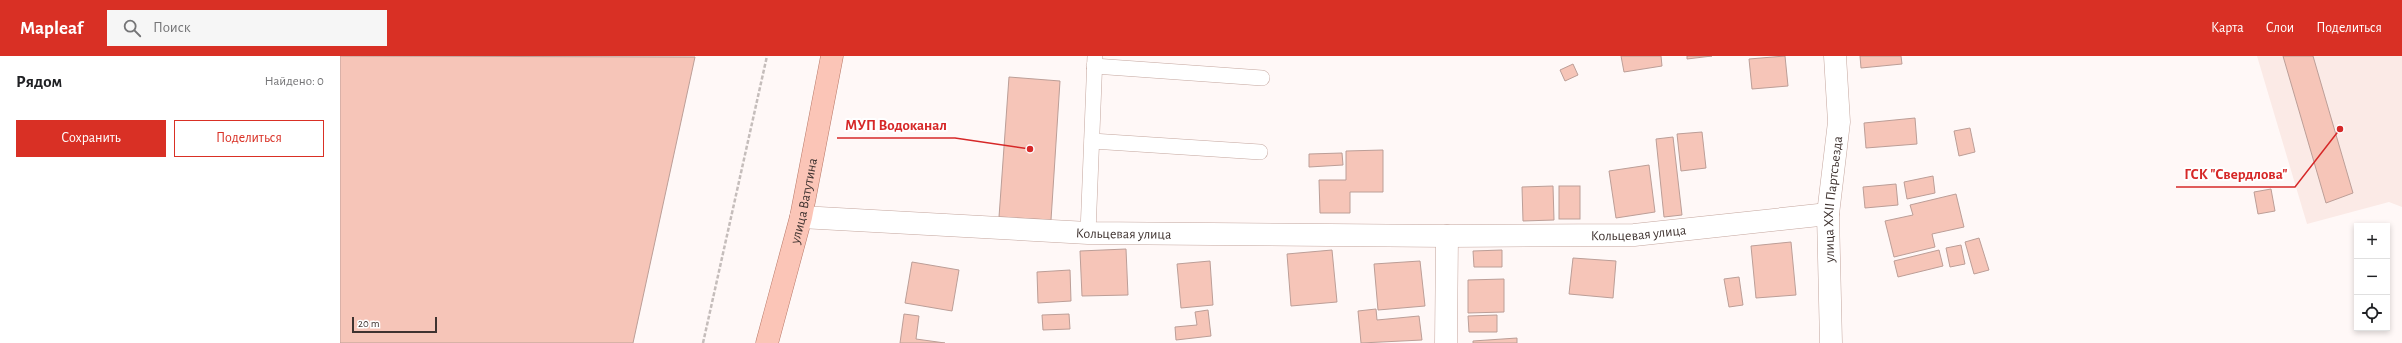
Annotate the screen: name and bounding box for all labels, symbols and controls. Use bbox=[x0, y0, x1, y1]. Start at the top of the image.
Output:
search box bbox=[107, 10, 387, 46]
icon: search bbox=[121, 17, 143, 39]
text: Mapleaf bbox=[20, 19, 83, 38]
text: Поиск bbox=[153, 20, 191, 35]
text: Карта bbox=[2211, 21, 2244, 35]
text: Слои bbox=[2266, 21, 2294, 35]
text: Поделиться bbox=[2316, 21, 2382, 35]
text: Рядом bbox=[16, 73, 62, 90]
text: Найдено: 0 bbox=[265, 75, 324, 88]
callout: МУП Водоканал bbox=[837, 111, 955, 138]
text: МУП Водоканал bbox=[845, 118, 947, 133]
button: Сохранить bbox=[16, 120, 166, 157]
button: Поделиться bbox=[174, 120, 324, 157]
street label: улица XXII Партсъезда bbox=[1822, 135, 1845, 264]
street label: улица Ватутина bbox=[788, 156, 820, 246]
callout: ГСК "Свердлова" bbox=[2176, 160, 2295, 187]
text: ГСК "Свердлова" bbox=[2184, 167, 2288, 182]
street label: Кольцевая улица bbox=[1591, 223, 1688, 243]
map controls bbox=[2354, 223, 2390, 331]
button: + bbox=[2354, 223, 2390, 259]
street label: Кольцевая улица bbox=[1075, 226, 1172, 242]
button: − bbox=[2354, 259, 2390, 295]
button: locate bbox=[2354, 295, 2390, 331]
scale bar bbox=[352, 315, 437, 334]
text: 20 m bbox=[358, 318, 379, 329]

